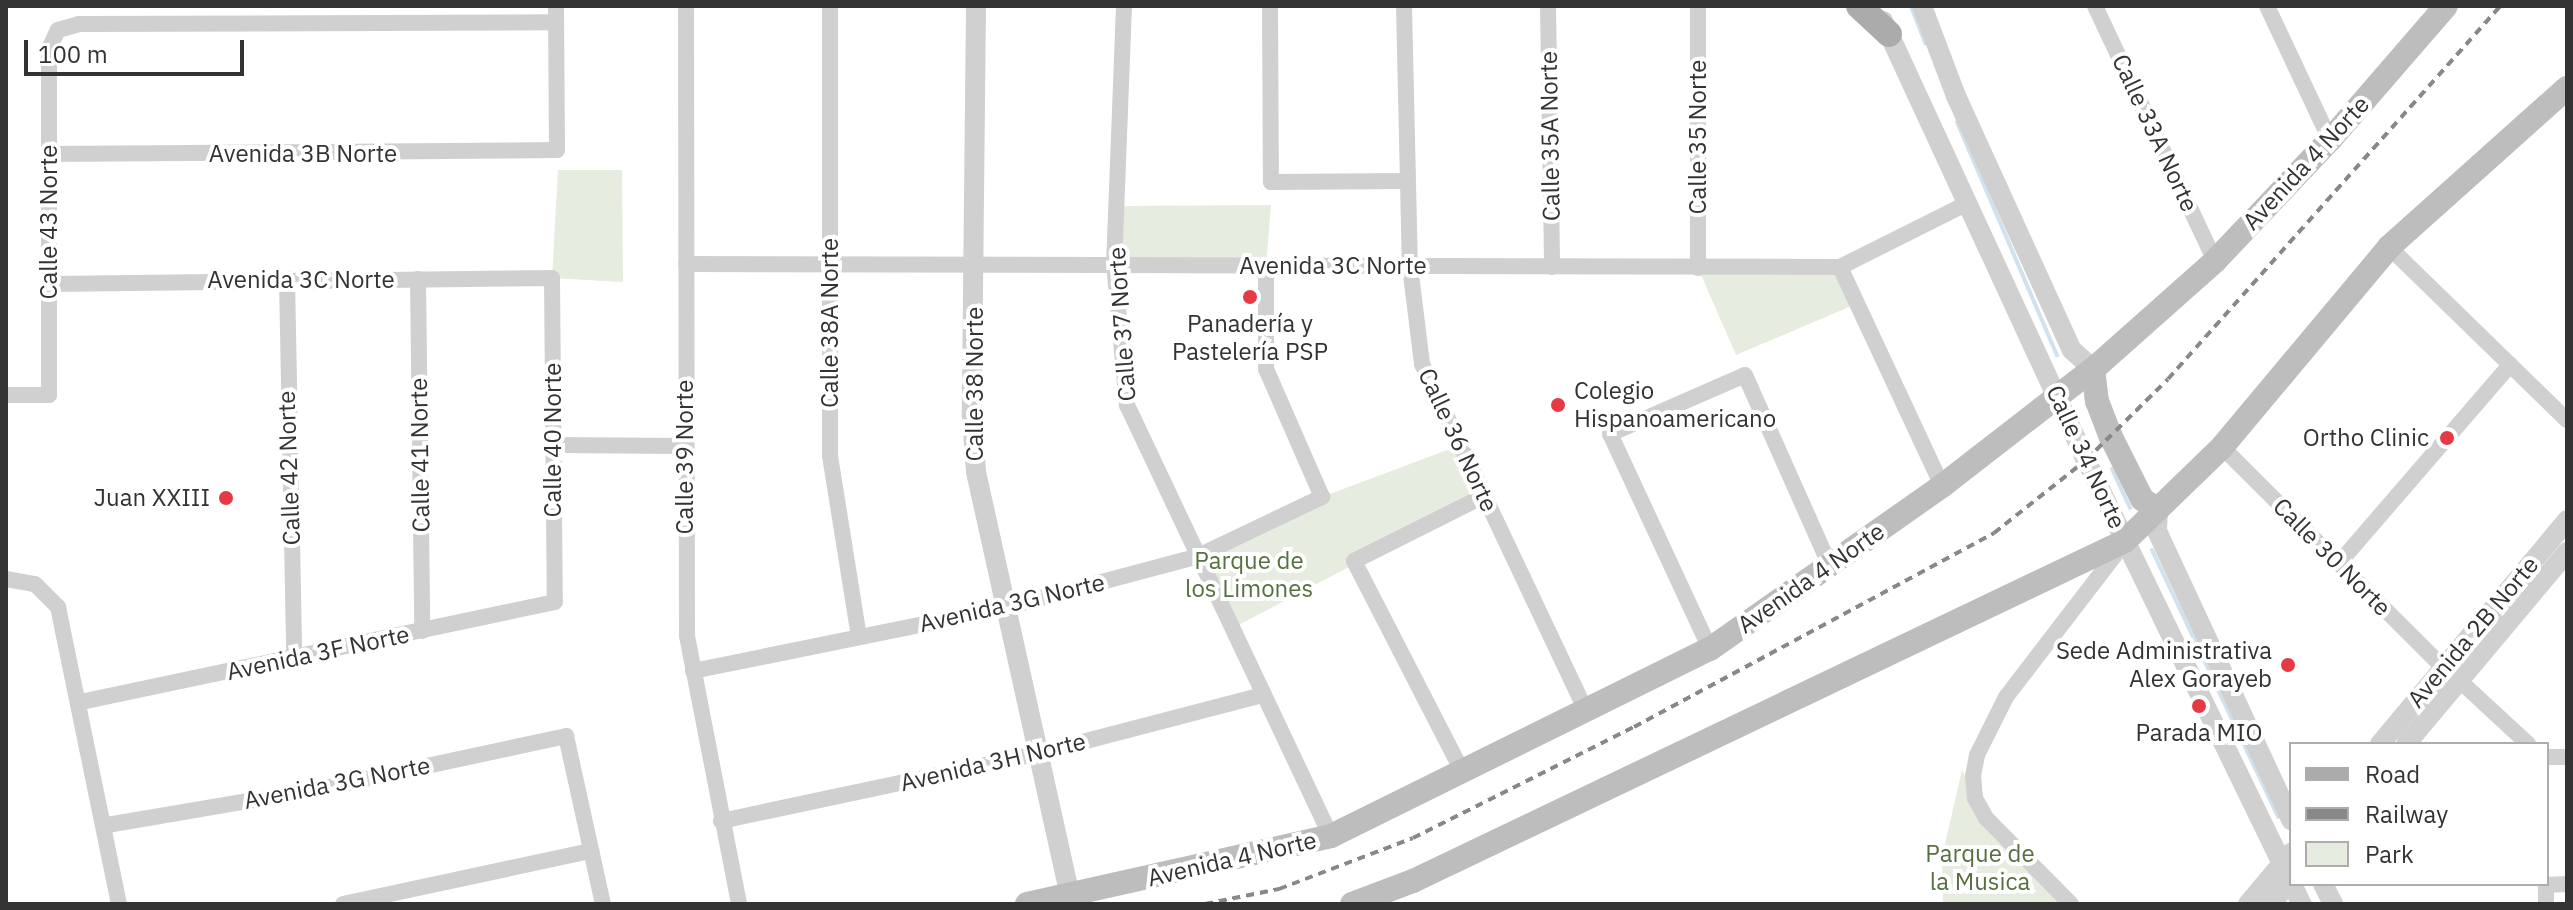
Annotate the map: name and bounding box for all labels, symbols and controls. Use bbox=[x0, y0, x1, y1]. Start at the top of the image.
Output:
scale bar bbox=[28, 24, 248, 74]
text: 100 m bbox=[38, 38, 108, 70]
street label: Calle 33A Norte bbox=[2106, 50, 2204, 216]
street label: Calle 35A Norte bbox=[1534, 51, 1566, 221]
street label: Calle 35 Norte bbox=[1684, 60, 1712, 214]
street label: Avenida 4 Norte bbox=[2237, 90, 2375, 236]
street label: Avenida 3B Norte bbox=[209, 140, 397, 168]
street label: Calle 43 Norte bbox=[35, 145, 63, 299]
street label: Calle 38A Norte bbox=[816, 238, 844, 408]
street label: Calle 37 Norte bbox=[1102, 246, 1142, 402]
street label: Avenida 3C Norte bbox=[1239, 252, 1427, 280]
street label: Avenida 3C Norte bbox=[207, 266, 395, 294]
marker: Panadería y Pastelería PSP bbox=[1241, 288, 1259, 306]
street label: Calle 38 Norte bbox=[961, 307, 989, 461]
place label: Panadería y Pastelería PSP bbox=[1172, 310, 1328, 366]
street label: Calle 40 Norte bbox=[539, 363, 567, 517]
street label: Calle 36 Norte bbox=[1412, 364, 1504, 516]
street label: Calle 41 Norte bbox=[404, 377, 436, 533]
place label: Colegio Hispanoamericano bbox=[1574, 377, 1776, 433]
street label: Calle 39 Norte bbox=[671, 380, 699, 534]
street label: Calle 34 Norte bbox=[2040, 381, 2132, 533]
street label: Calle 42 Norte bbox=[272, 390, 306, 546]
marker: Colegio Hispanoamericano bbox=[1549, 396, 1567, 414]
place label: Ortho Clinic bbox=[2303, 424, 2429, 452]
marker: Ortho Clinic bbox=[2436, 427, 2458, 449]
place label: Juan XXIII bbox=[94, 484, 210, 512]
marker: Juan XXIII bbox=[217, 489, 235, 507]
street label: Calle 30 Norte bbox=[2267, 492, 2397, 622]
street label: Avenida 4 Norte bbox=[1732, 517, 1890, 639]
park label: Parque de los Limones bbox=[1185, 547, 1313, 603]
street label: Avenida 2B Norte bbox=[2401, 551, 2545, 713]
street label: Avenida 3G Norte bbox=[917, 568, 1107, 638]
street label: Avenida 3F Norte bbox=[224, 620, 412, 686]
place label: Sede Administrativa Alex Gorayeb bbox=[2056, 637, 2272, 693]
marker: Sede Administrativa Alex Gorayeb bbox=[2279, 656, 2297, 674]
marker: Parada MIO bbox=[2190, 697, 2208, 715]
place label: Parada MIO bbox=[2135, 719, 2263, 747]
street label: Avenida 3H Norte bbox=[897, 727, 1089, 797]
legend bbox=[2289, 742, 2549, 886]
street label: Avenida 3G Norte bbox=[241, 751, 433, 815]
text: Road bbox=[2365, 758, 2420, 790]
text: Railway bbox=[2365, 798, 2448, 830]
street label: Avenida 4 Norte bbox=[1145, 826, 1319, 892]
text: Park bbox=[2365, 838, 2414, 870]
park label: Parque de la Musica bbox=[1925, 840, 2035, 896]

